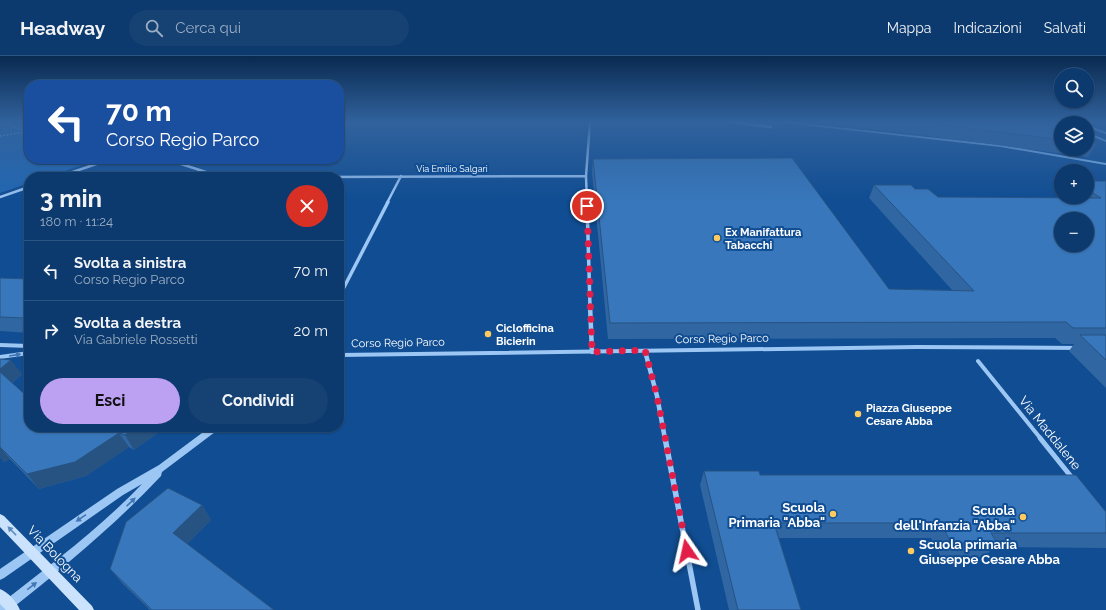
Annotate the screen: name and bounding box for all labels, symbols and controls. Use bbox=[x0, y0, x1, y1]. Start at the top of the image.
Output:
search box bbox=[129, 10, 409, 46]
text: Headway bbox=[20, 17, 105, 39]
icon: search bbox=[143, 17, 165, 39]
text: Cerca qui bbox=[175, 19, 241, 37]
text: Mappa bbox=[887, 20, 932, 36]
text: Indicazioni bbox=[954, 20, 1022, 36]
text: Salvati bbox=[1044, 20, 1086, 36]
map controls bbox=[1054, 68, 1094, 252]
button: search bbox=[1054, 68, 1094, 108]
text: 70 m bbox=[106, 95, 172, 128]
icon: left bbox=[40, 96, 92, 148]
button: layers bbox=[1054, 116, 1094, 156]
text: Corso Regio Parco bbox=[106, 129, 259, 150]
street label: Via Emilio Salgari bbox=[416, 164, 488, 174]
button: + bbox=[1054, 164, 1094, 204]
text: 3 min bbox=[40, 184, 102, 213]
button: close bbox=[286, 185, 328, 227]
pin bbox=[570, 189, 604, 223]
icon: arrive bbox=[576, 195, 598, 217]
button: − bbox=[1054, 212, 1094, 252]
text: 180 m · 11:24 bbox=[40, 214, 113, 229]
place label: Ex Manifattura Tabacchi bbox=[725, 226, 801, 252]
marker: Ex Manifattura Tabacchi bbox=[712, 233, 722, 243]
text: Svolta a sinistra bbox=[74, 254, 186, 272]
icon: left bbox=[40, 260, 62, 282]
text: 70 m bbox=[293, 262, 328, 280]
text: Corso Regio Parco bbox=[74, 272, 185, 287]
text: Svolta a destra bbox=[74, 314, 181, 332]
icon: right bbox=[40, 320, 62, 342]
text: 20 m bbox=[293, 322, 328, 340]
place label: Ciclofficina Bicierin bbox=[496, 322, 554, 348]
marker: Ciclofficina Bicierin bbox=[483, 329, 493, 339]
text: Via Gabriele Rossetti bbox=[74, 332, 198, 347]
street label: Corso Regio Parco bbox=[675, 332, 769, 346]
street label: Corso Regio Parco bbox=[351, 336, 445, 350]
one-way arrow bbox=[8, 352, 21, 358]
button: Esci bbox=[40, 378, 180, 424]
button: Condividi bbox=[188, 378, 328, 424]
street label: Via Maddalene bbox=[1016, 393, 1084, 473]
place label: Piazza Giuseppe Cesare Abba bbox=[866, 402, 952, 428]
marker: Piazza Giuseppe Cesare Abba bbox=[853, 409, 863, 419]
one-way arrow bbox=[126, 497, 136, 507]
place label: Scuola Primaria "Abba" bbox=[728, 500, 826, 530]
place label: Scuola dell'Infanzia "Abba" bbox=[894, 503, 1016, 533]
marker: Scuola Primaria "Abba" bbox=[828, 509, 838, 519]
marker: Scuola dell'Infanzia "Abba" bbox=[1018, 512, 1028, 522]
one-way arrow bbox=[76, 514, 86, 522]
street label: Via Bologna bbox=[24, 523, 86, 585]
one-way arrow bbox=[7, 526, 17, 536]
position arrow bbox=[666, 530, 708, 572]
place label: Scuola primaria Giuseppe Cesare Abba bbox=[919, 537, 1061, 567]
marker: Scuola primaria Giuseppe Cesare Abba bbox=[906, 546, 916, 556]
one-way arrow bbox=[26, 581, 37, 590]

